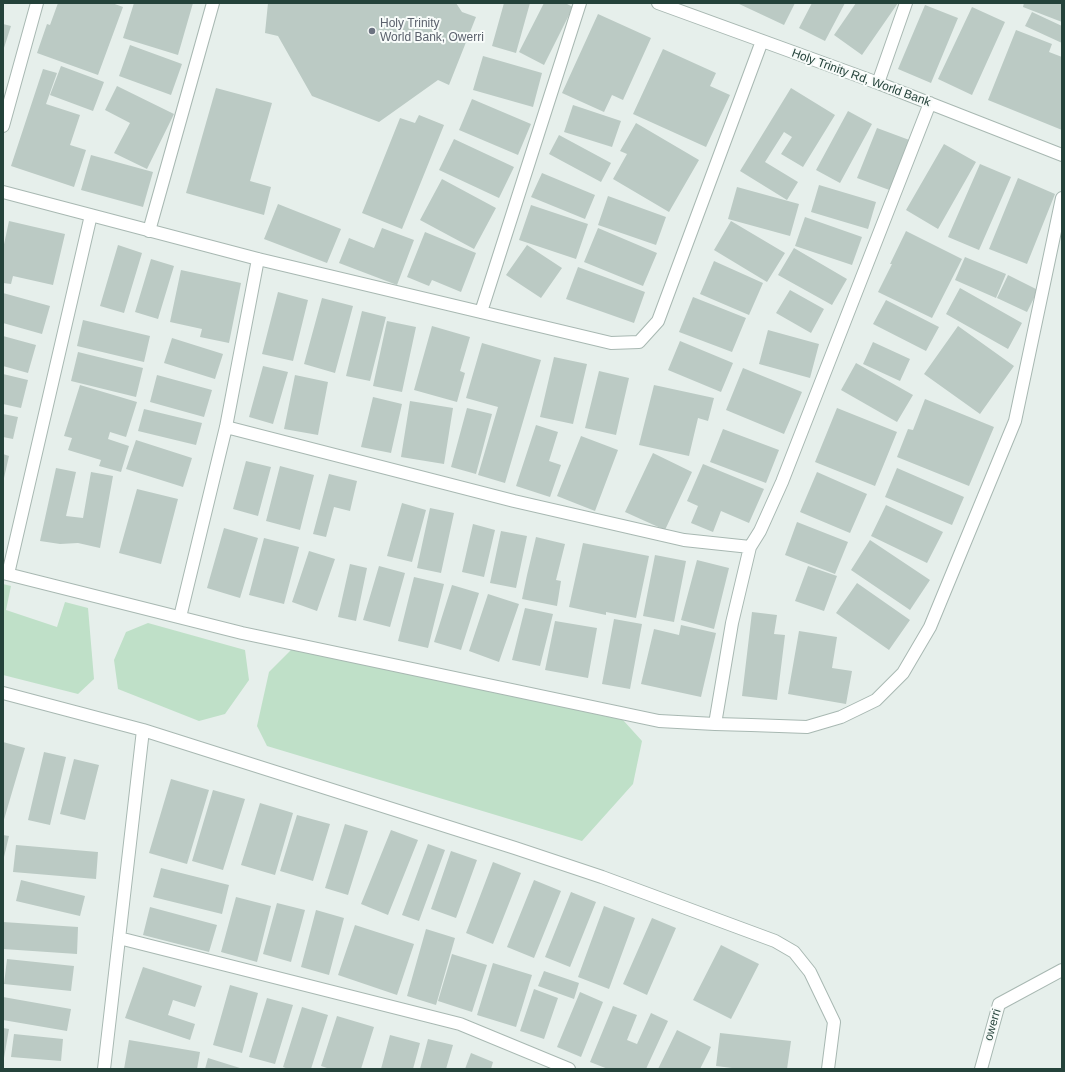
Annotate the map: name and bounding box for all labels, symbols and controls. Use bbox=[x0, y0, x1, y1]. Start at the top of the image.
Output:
place label: Holy Trinity World Bank, Owerri bbox=[380, 17, 484, 45]
marker: Holy Trinity World Bank, Owerri bbox=[367, 26, 377, 36]
street label: Holy Trinity Rd, World Bank bbox=[790, 46, 932, 110]
street label: owerri bbox=[982, 1007, 1004, 1043]

